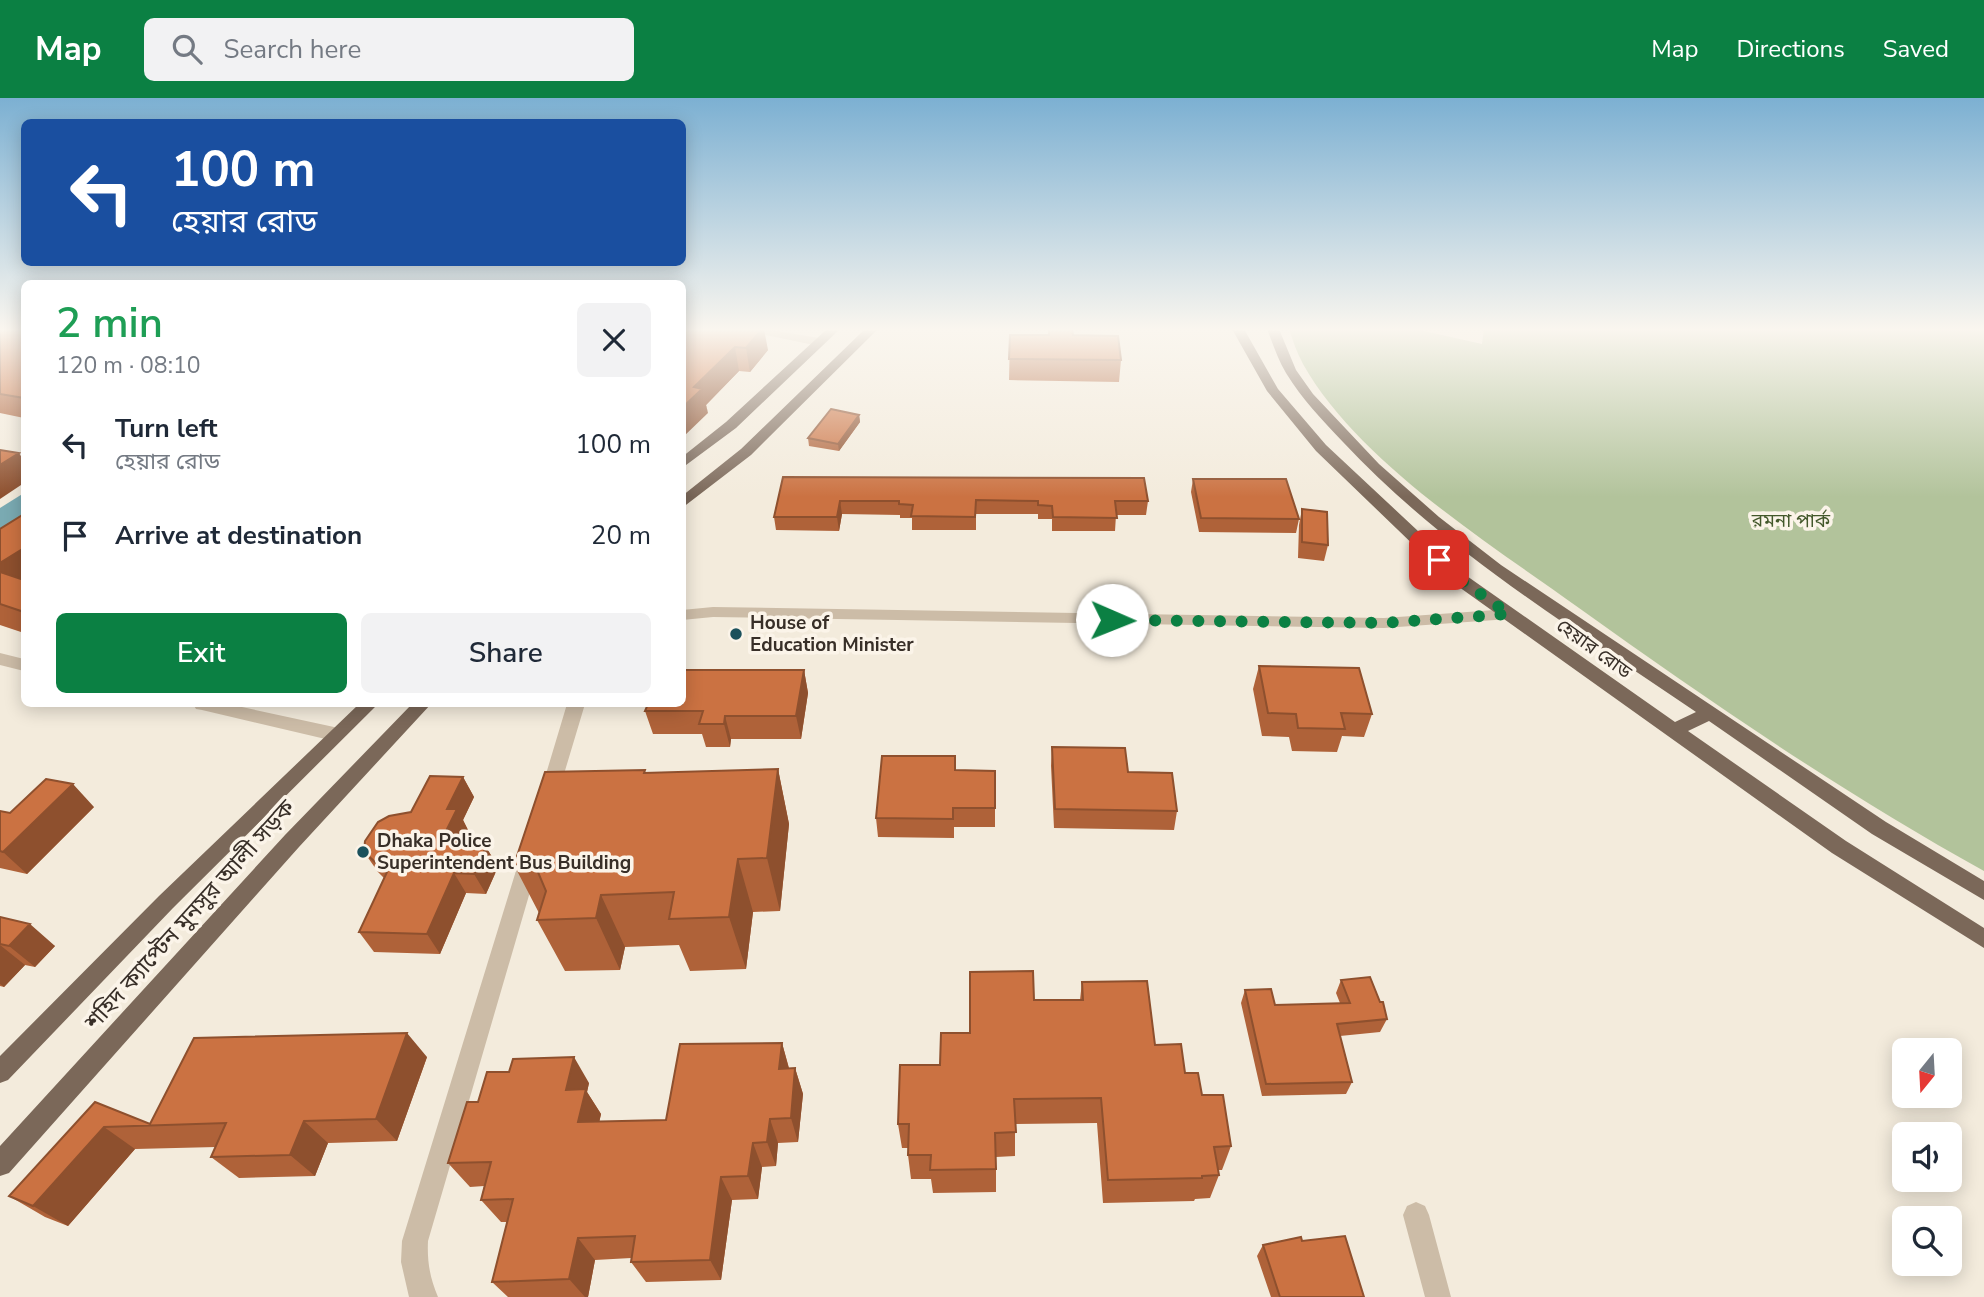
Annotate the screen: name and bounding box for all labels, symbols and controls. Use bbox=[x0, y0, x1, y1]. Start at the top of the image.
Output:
search box bbox=[144, 18, 634, 81]
text: Map bbox=[35, 27, 102, 72]
icon: search bbox=[168, 30, 206, 68]
text: Search here bbox=[224, 32, 361, 67]
text: Map bbox=[1651, 33, 1698, 65]
text: Directions bbox=[1736, 33, 1845, 65]
text: Saved bbox=[1883, 33, 1949, 65]
text: 100 m bbox=[171, 136, 315, 203]
icon: left bbox=[56, 147, 147, 238]
text: হেয়ার রোড bbox=[171, 200, 317, 243]
text: 2 min bbox=[56, 295, 163, 352]
button: close bbox=[577, 303, 651, 377]
text: 120 m · 08:10 bbox=[56, 350, 201, 381]
text: Turn left bbox=[115, 411, 218, 446]
icon: left bbox=[56, 426, 94, 464]
text: 100 m bbox=[575, 427, 651, 462]
text: হেয়ার রোড bbox=[115, 446, 220, 477]
park label: রমনা পার্ক bbox=[1751, 508, 1831, 534]
icon: arrive bbox=[56, 517, 94, 555]
text: Arrive at destination bbox=[115, 518, 362, 553]
text: 20 m bbox=[591, 518, 651, 553]
pin bbox=[1409, 530, 1469, 590]
icon: arrive bbox=[1420, 541, 1458, 579]
position arrow bbox=[1075, 583, 1149, 657]
place label: House of Education Minister bbox=[750, 610, 914, 658]
button: Exit bbox=[56, 613, 347, 693]
button: Share bbox=[361, 613, 651, 693]
street label: হেয়ার রোড bbox=[1551, 613, 1637, 685]
marker: House of Education Minister bbox=[728, 626, 744, 642]
street label: শহিদ ক্যাপ্টেন মুনসুর আলী সড়ক bbox=[77, 793, 302, 1038]
place label: Dhaka Police Superintendent Bus Building bbox=[377, 828, 631, 876]
marker: Dhaka Police Superintendent Bus Building bbox=[355, 844, 371, 860]
north arrow bbox=[1892, 1038, 1962, 1108]
map controls bbox=[1892, 1038, 1962, 1276]
button: sound bbox=[1892, 1122, 1962, 1192]
button: search bbox=[1892, 1206, 1962, 1276]

